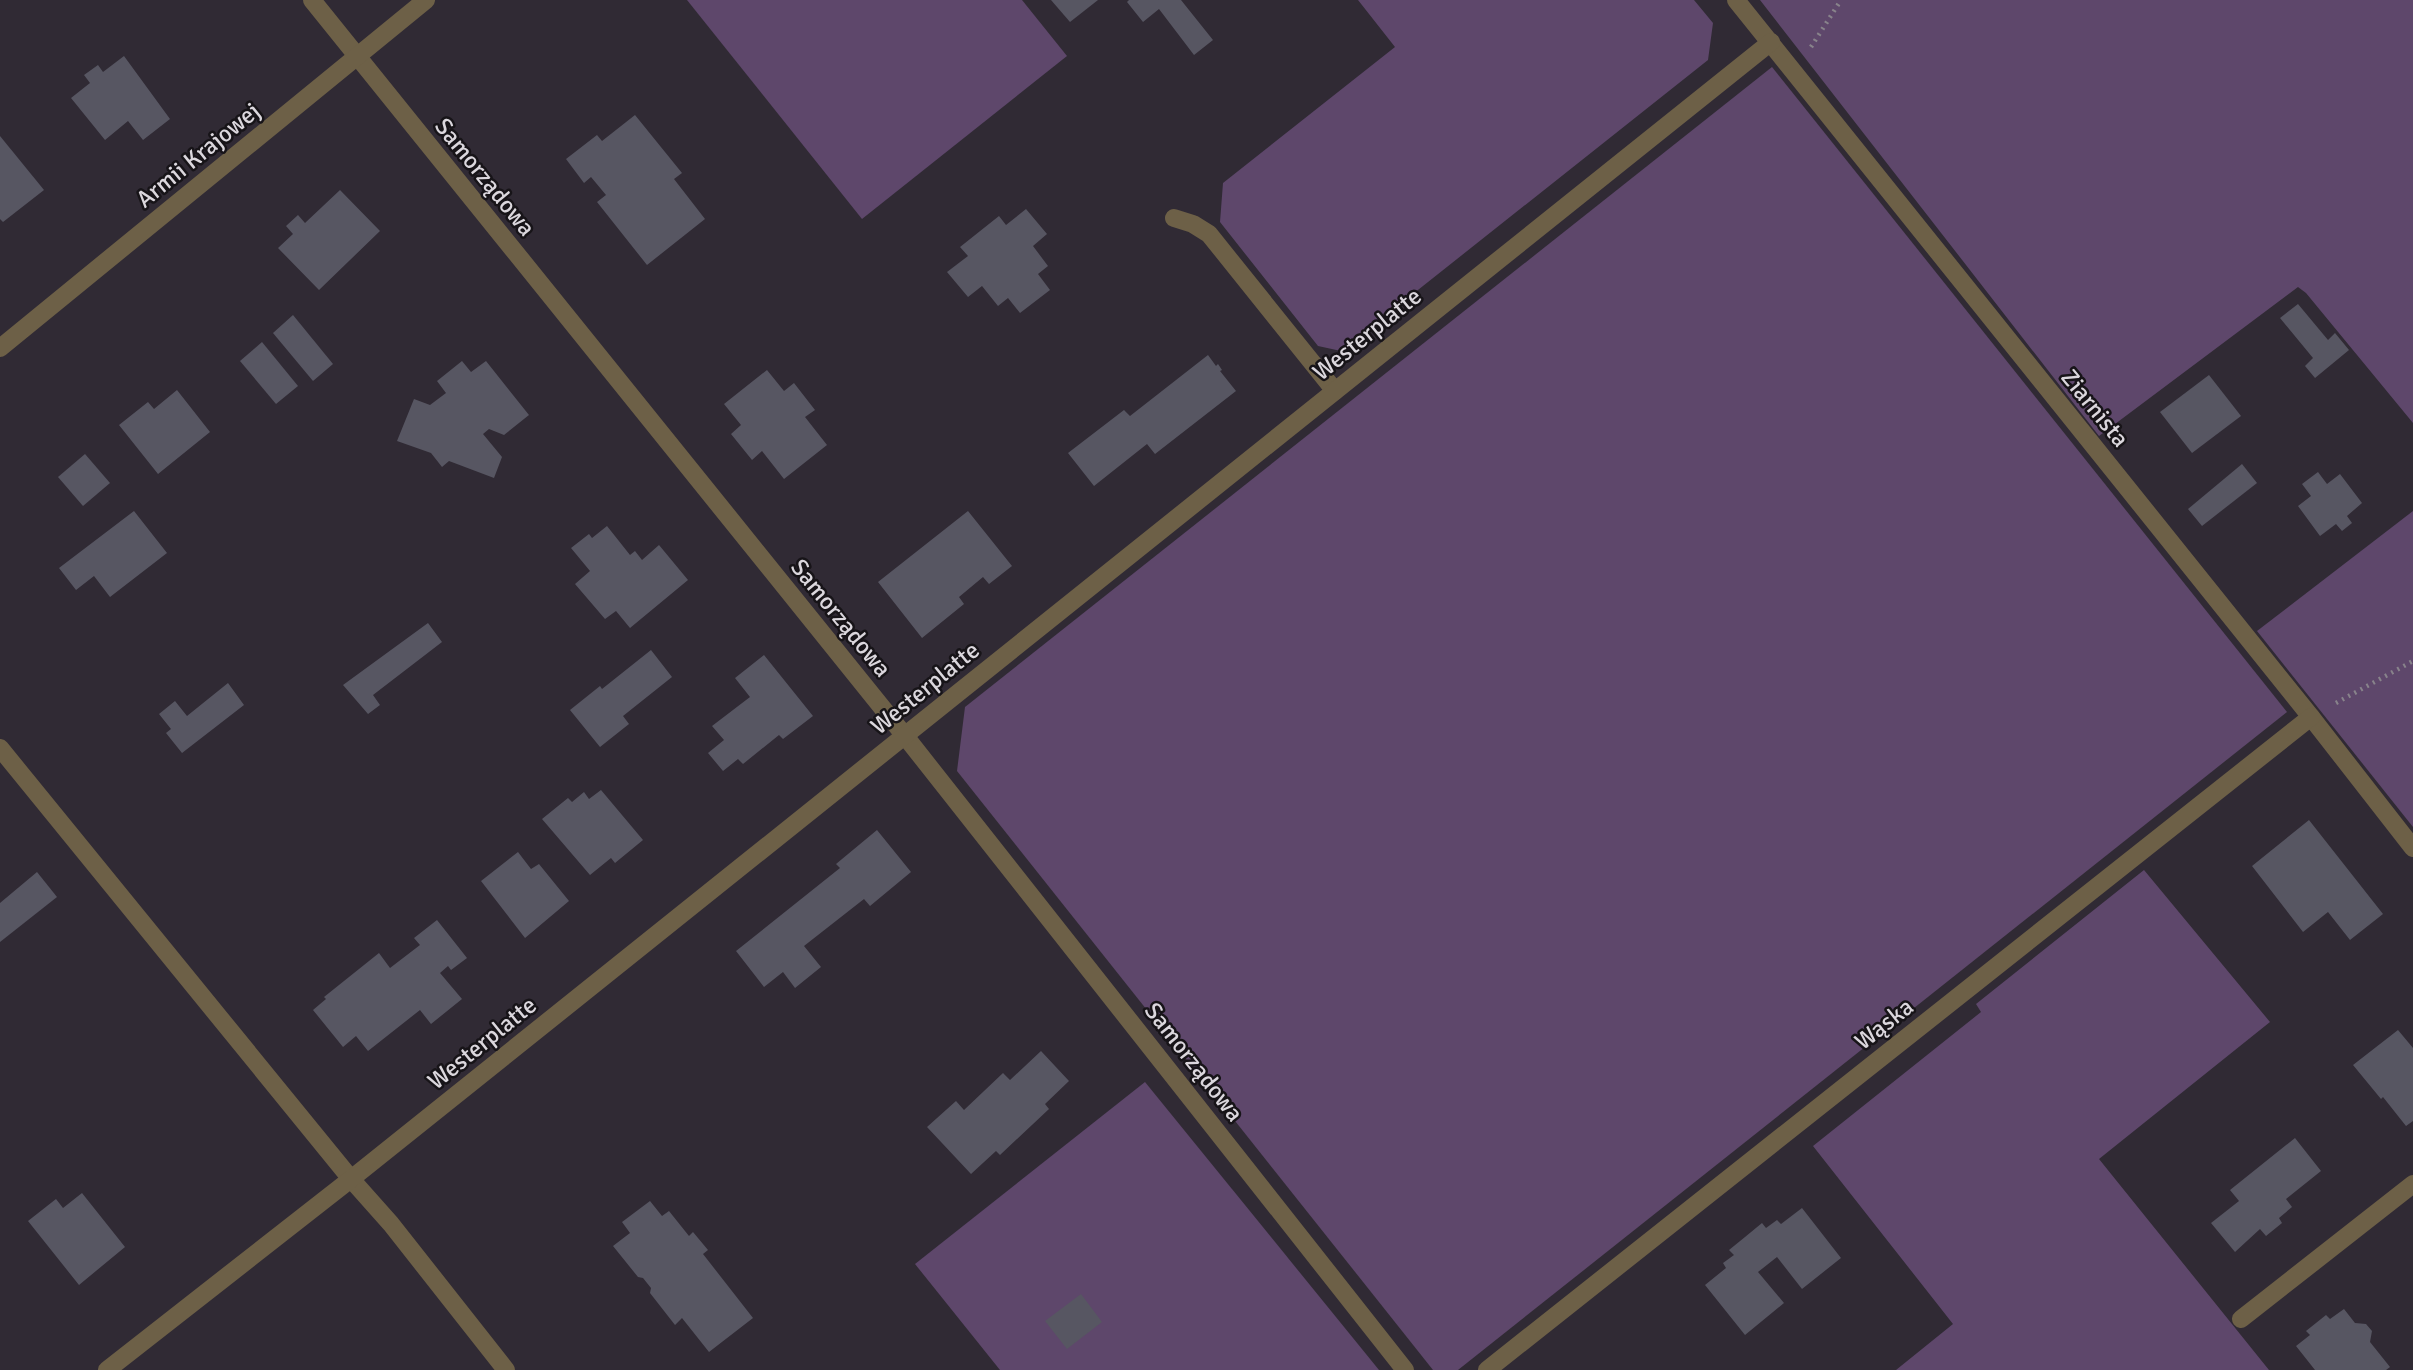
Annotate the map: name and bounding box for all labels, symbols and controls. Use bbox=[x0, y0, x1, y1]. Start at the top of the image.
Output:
street label: Armii Krajowej bbox=[130, 96, 266, 214]
street label: Samorządowa bbox=[428, 112, 542, 242]
street label: Westerplatte bbox=[1307, 281, 1427, 387]
street label: Ziarnista bbox=[2054, 363, 2136, 453]
street label: Samorządowa bbox=[784, 553, 898, 683]
street label: Westerplatte bbox=[865, 635, 985, 741]
street label: Westerplatte bbox=[422, 990, 542, 1096]
street label: Wąska bbox=[1849, 992, 1919, 1056]
street label: Samorządowa bbox=[1138, 996, 1250, 1128]

